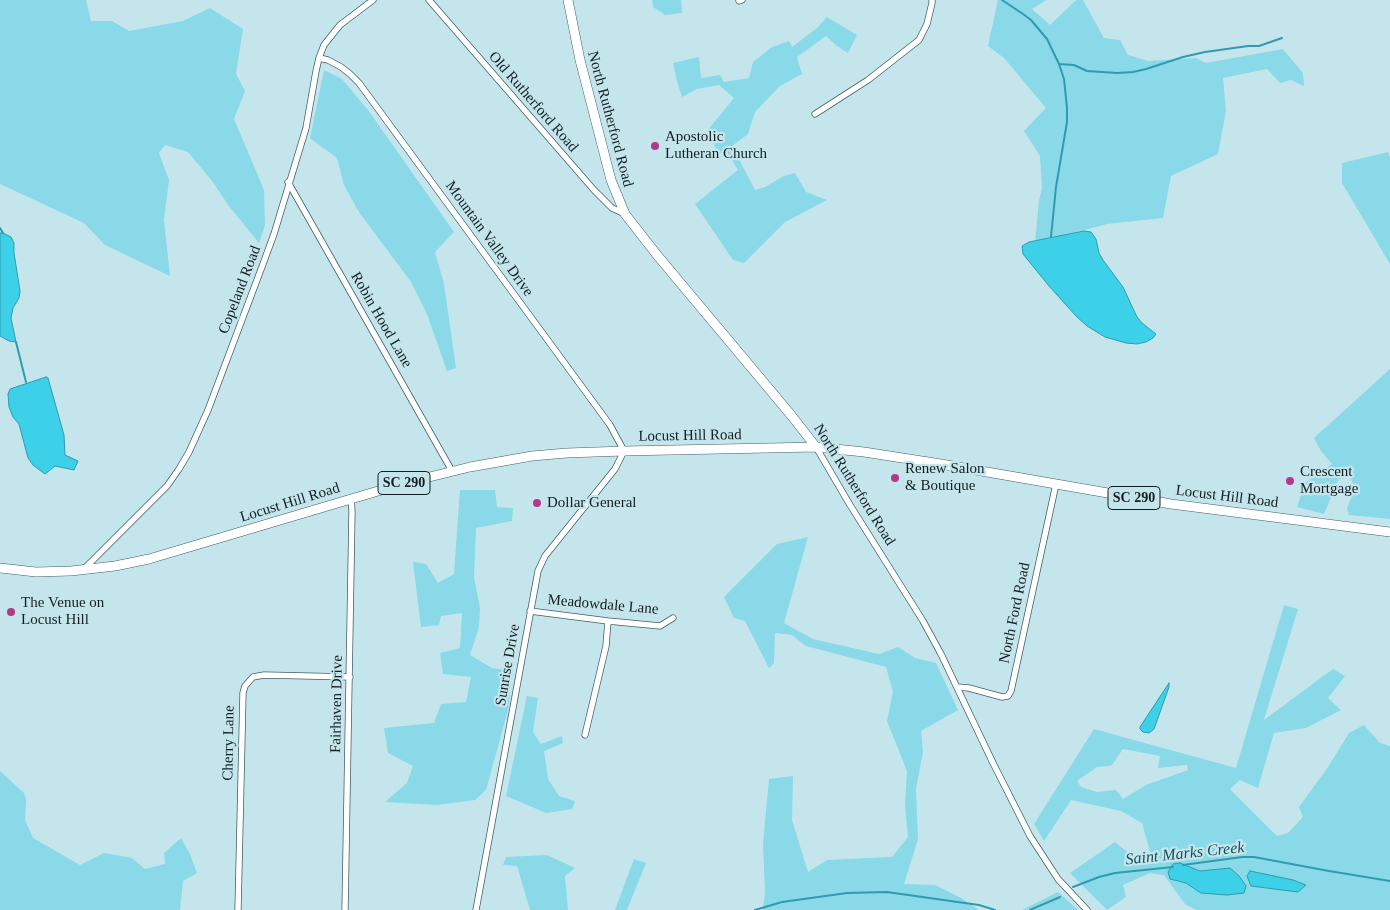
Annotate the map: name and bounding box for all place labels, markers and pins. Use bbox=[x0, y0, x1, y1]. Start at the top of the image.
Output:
place label: Apostolic Lutheran Church bbox=[665, 128, 767, 163]
marker: Apostolic Lutheran Church bbox=[649, 140, 661, 152]
place label: Renew Salon & Boutique bbox=[905, 460, 985, 495]
place label: Crescent Mortgage bbox=[1300, 463, 1358, 498]
marker: Renew Salon & Boutique bbox=[889, 472, 901, 484]
marker: Crescent Mortgage bbox=[1284, 475, 1296, 487]
place label: Dollar General bbox=[547, 494, 637, 512]
marker: Dollar General bbox=[531, 497, 543, 509]
place label: The Venue on Locust Hill bbox=[21, 594, 104, 629]
marker: The Venue on Locust Hill bbox=[5, 606, 17, 618]

